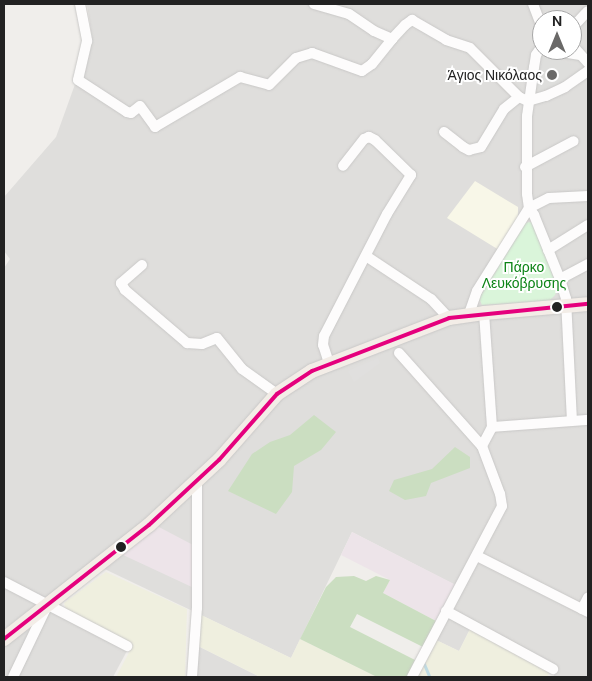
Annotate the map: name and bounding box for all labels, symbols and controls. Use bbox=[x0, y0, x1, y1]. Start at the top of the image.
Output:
north arrow bbox=[532, 10, 582, 60]
text: N bbox=[552, 12, 562, 30]
place label: Άγιος Νικόλαος bbox=[448, 67, 542, 83]
marker: Άγιος Νικόλαος bbox=[546, 69, 558, 81]
park label: Πάρκο Λευκόβρυσης bbox=[482, 259, 566, 292]
unlabelled marker bbox=[552, 302, 562, 312]
unlabelled marker bbox=[116, 542, 126, 552]

